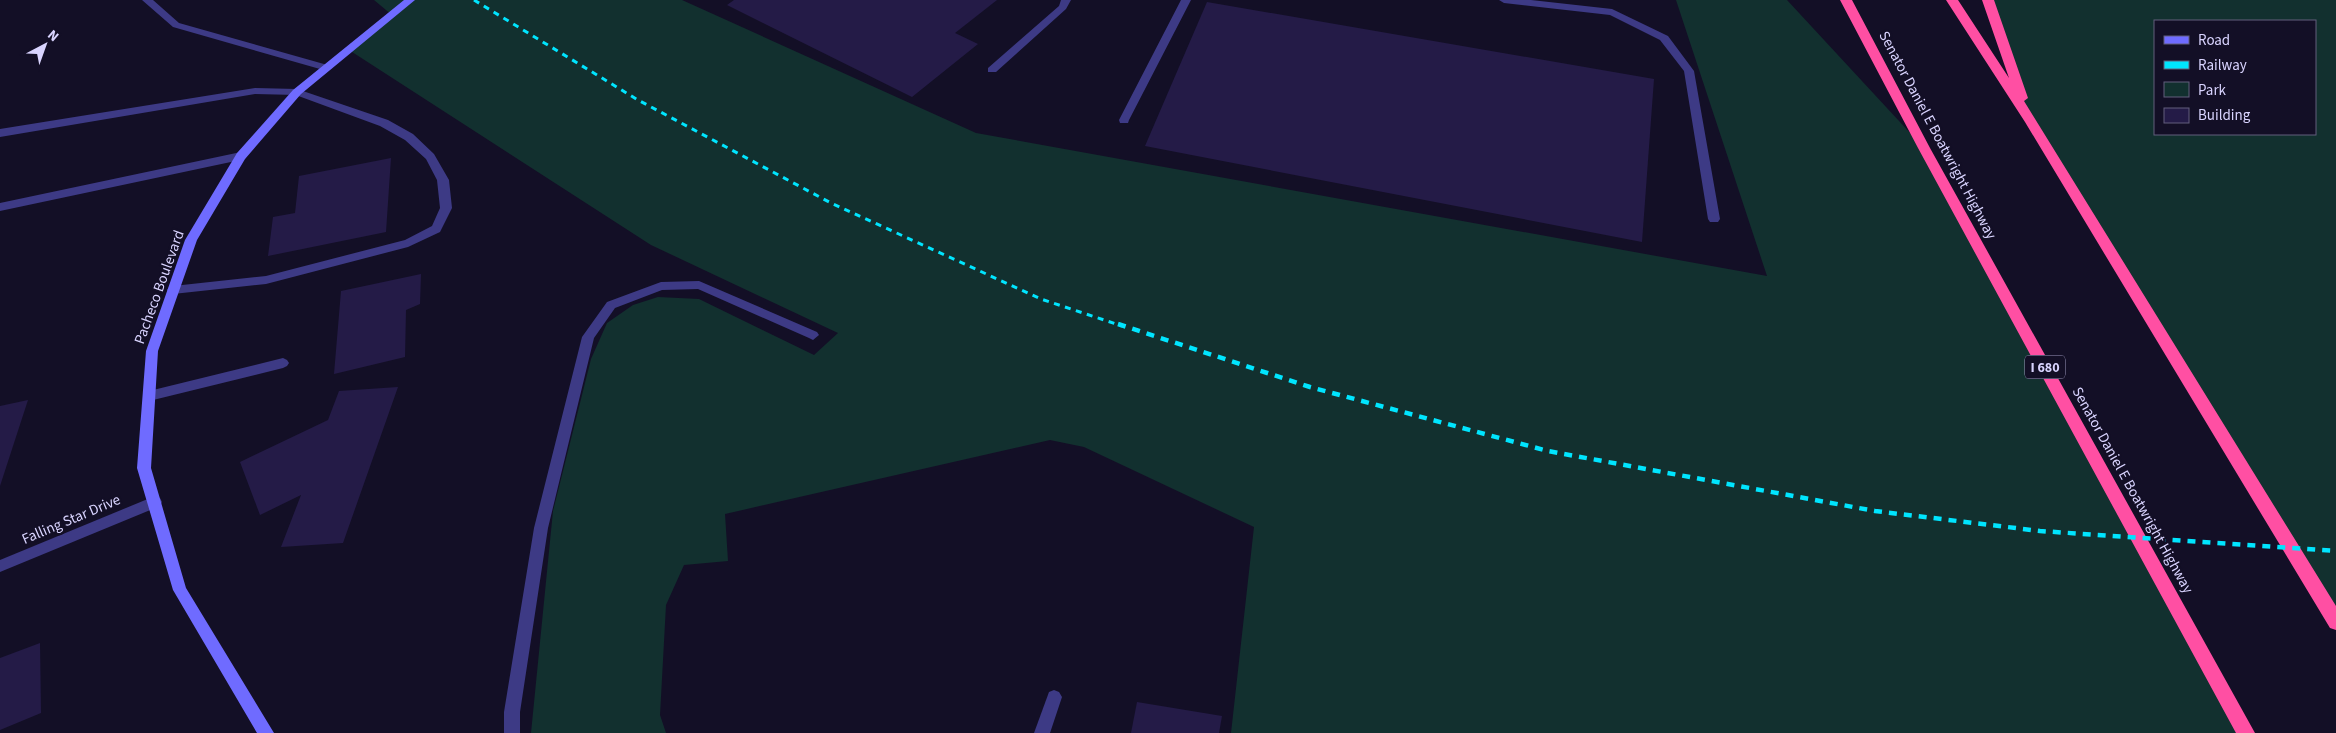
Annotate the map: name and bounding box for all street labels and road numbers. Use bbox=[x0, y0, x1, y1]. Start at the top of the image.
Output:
street label: Senator Daniel E Boatwright Highway bbox=[1874, 27, 2002, 243]
street label: Pacheco Boulevard bbox=[129, 227, 190, 347]
road number: I 680 bbox=[2025, 356, 2065, 378]
street label: Senator Daniel E Boatwright Highway bbox=[2067, 383, 2198, 597]
street label: Falling Star Drive bbox=[19, 489, 124, 550]

